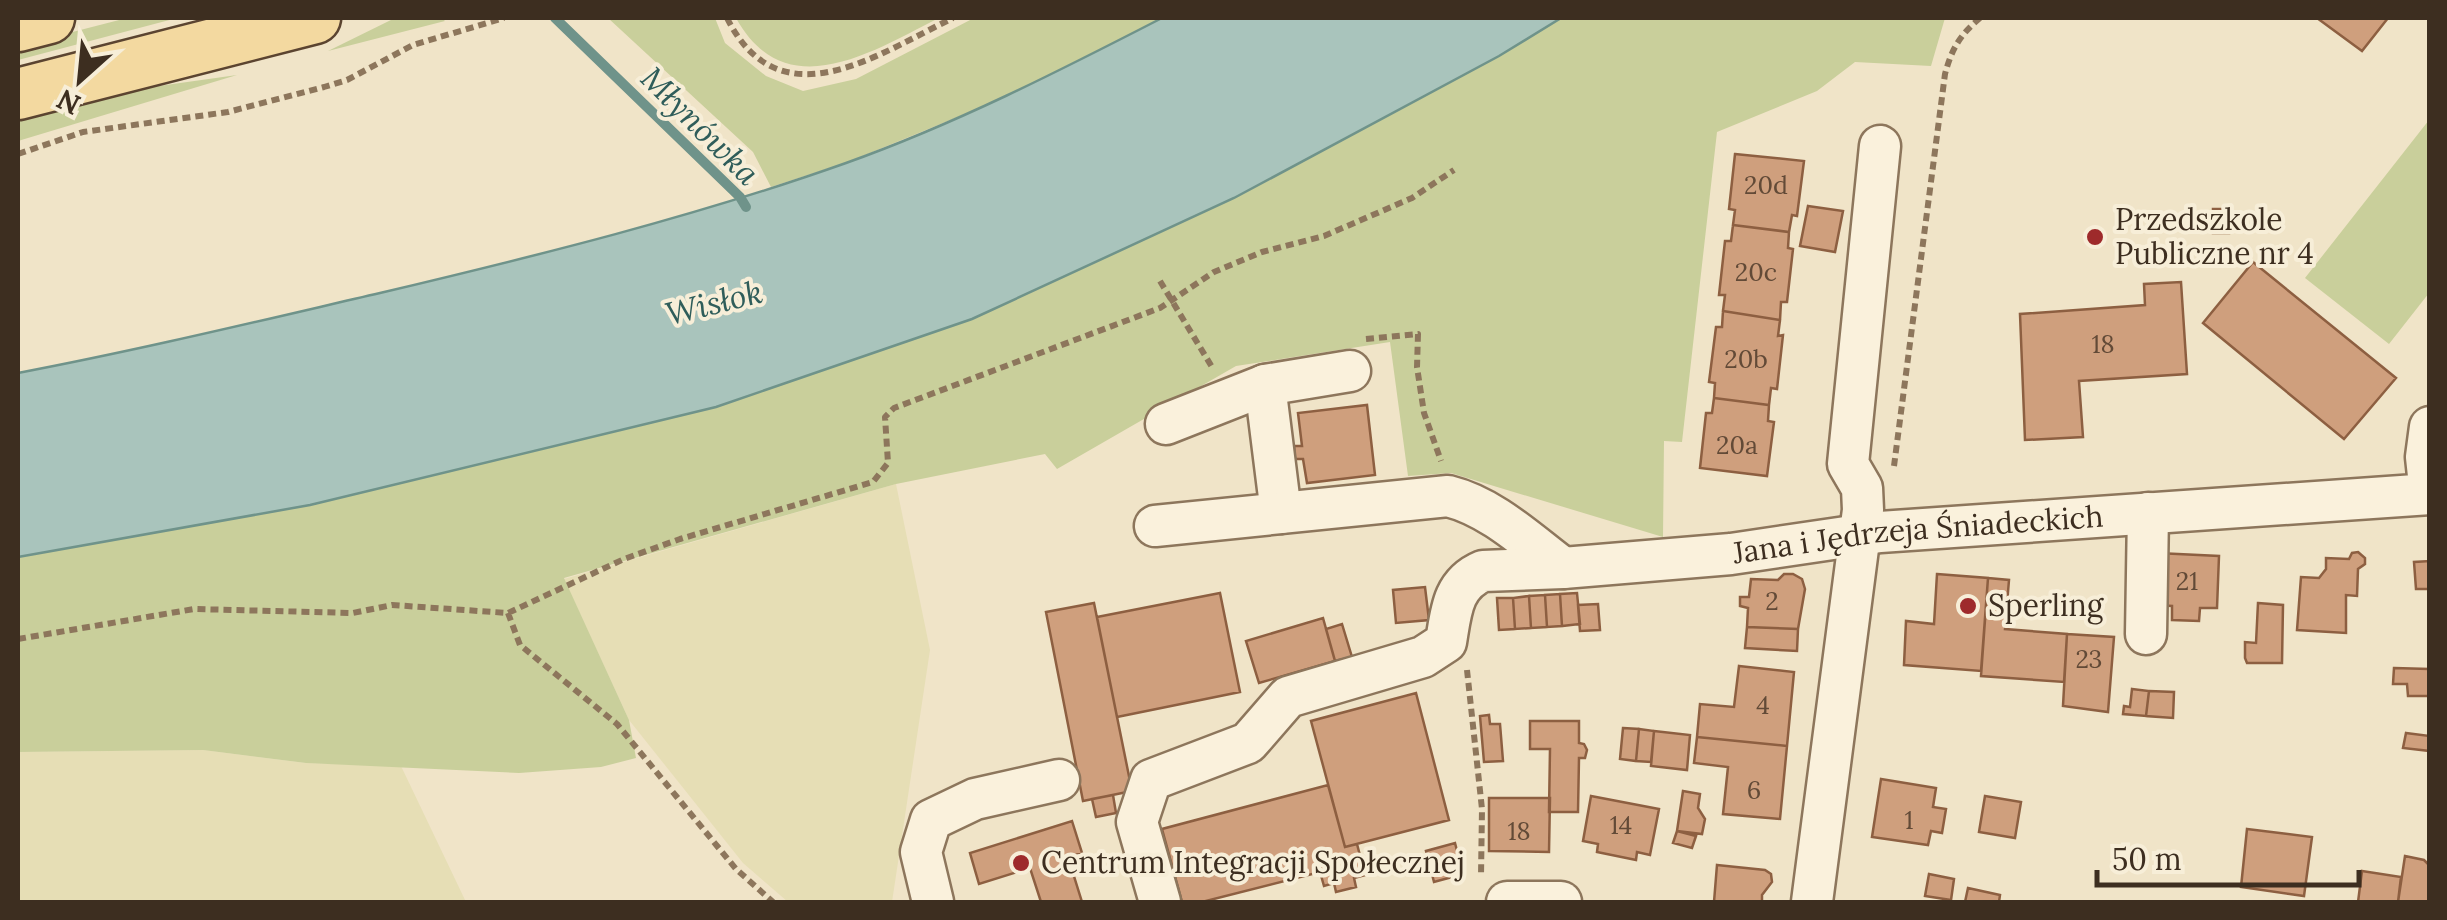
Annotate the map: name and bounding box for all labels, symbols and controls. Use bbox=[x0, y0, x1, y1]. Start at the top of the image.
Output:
north arrow bbox=[30, 30, 130, 130]
water label: Młynówka bbox=[632, 58, 769, 194]
text: N bbox=[51, 81, 86, 123]
house number: 20d bbox=[1744, 169, 1788, 201]
place label: Przedszkole Publiczne nr 4 bbox=[2115, 200, 2314, 272]
marker: Przedszkole Publiczne nr 4 bbox=[2084, 226, 2106, 248]
house number: 20c bbox=[1735, 256, 1777, 288]
water label: Wisłok bbox=[661, 271, 767, 334]
house number: 18 bbox=[2091, 328, 2115, 360]
house number: 20b bbox=[1724, 343, 1768, 375]
house number: 20a bbox=[1716, 429, 1758, 461]
street label: Jana i Jędrzeja Śniadeckich bbox=[1729, 497, 2105, 572]
house number: 21 bbox=[2176, 565, 2198, 597]
house number: 2 bbox=[1765, 585, 1779, 617]
place label: Sperling bbox=[1988, 586, 2105, 625]
marker: Sperling bbox=[1957, 595, 1979, 617]
house number: 23 bbox=[2076, 643, 2102, 675]
house number: 4 bbox=[1756, 689, 1770, 721]
house number: 6 bbox=[1747, 774, 1761, 806]
house number: 1 bbox=[1904, 804, 1914, 836]
house number: 14 bbox=[1610, 809, 1632, 841]
house number: 18 bbox=[1507, 815, 1531, 847]
scale bar bbox=[2097, 825, 2360, 887]
text: 50 m bbox=[2112, 840, 2182, 878]
place label: Centrum Integracji Społecznej bbox=[1041, 843, 1465, 882]
marker: Centrum Integracji Społecznej bbox=[1010, 852, 1032, 874]

